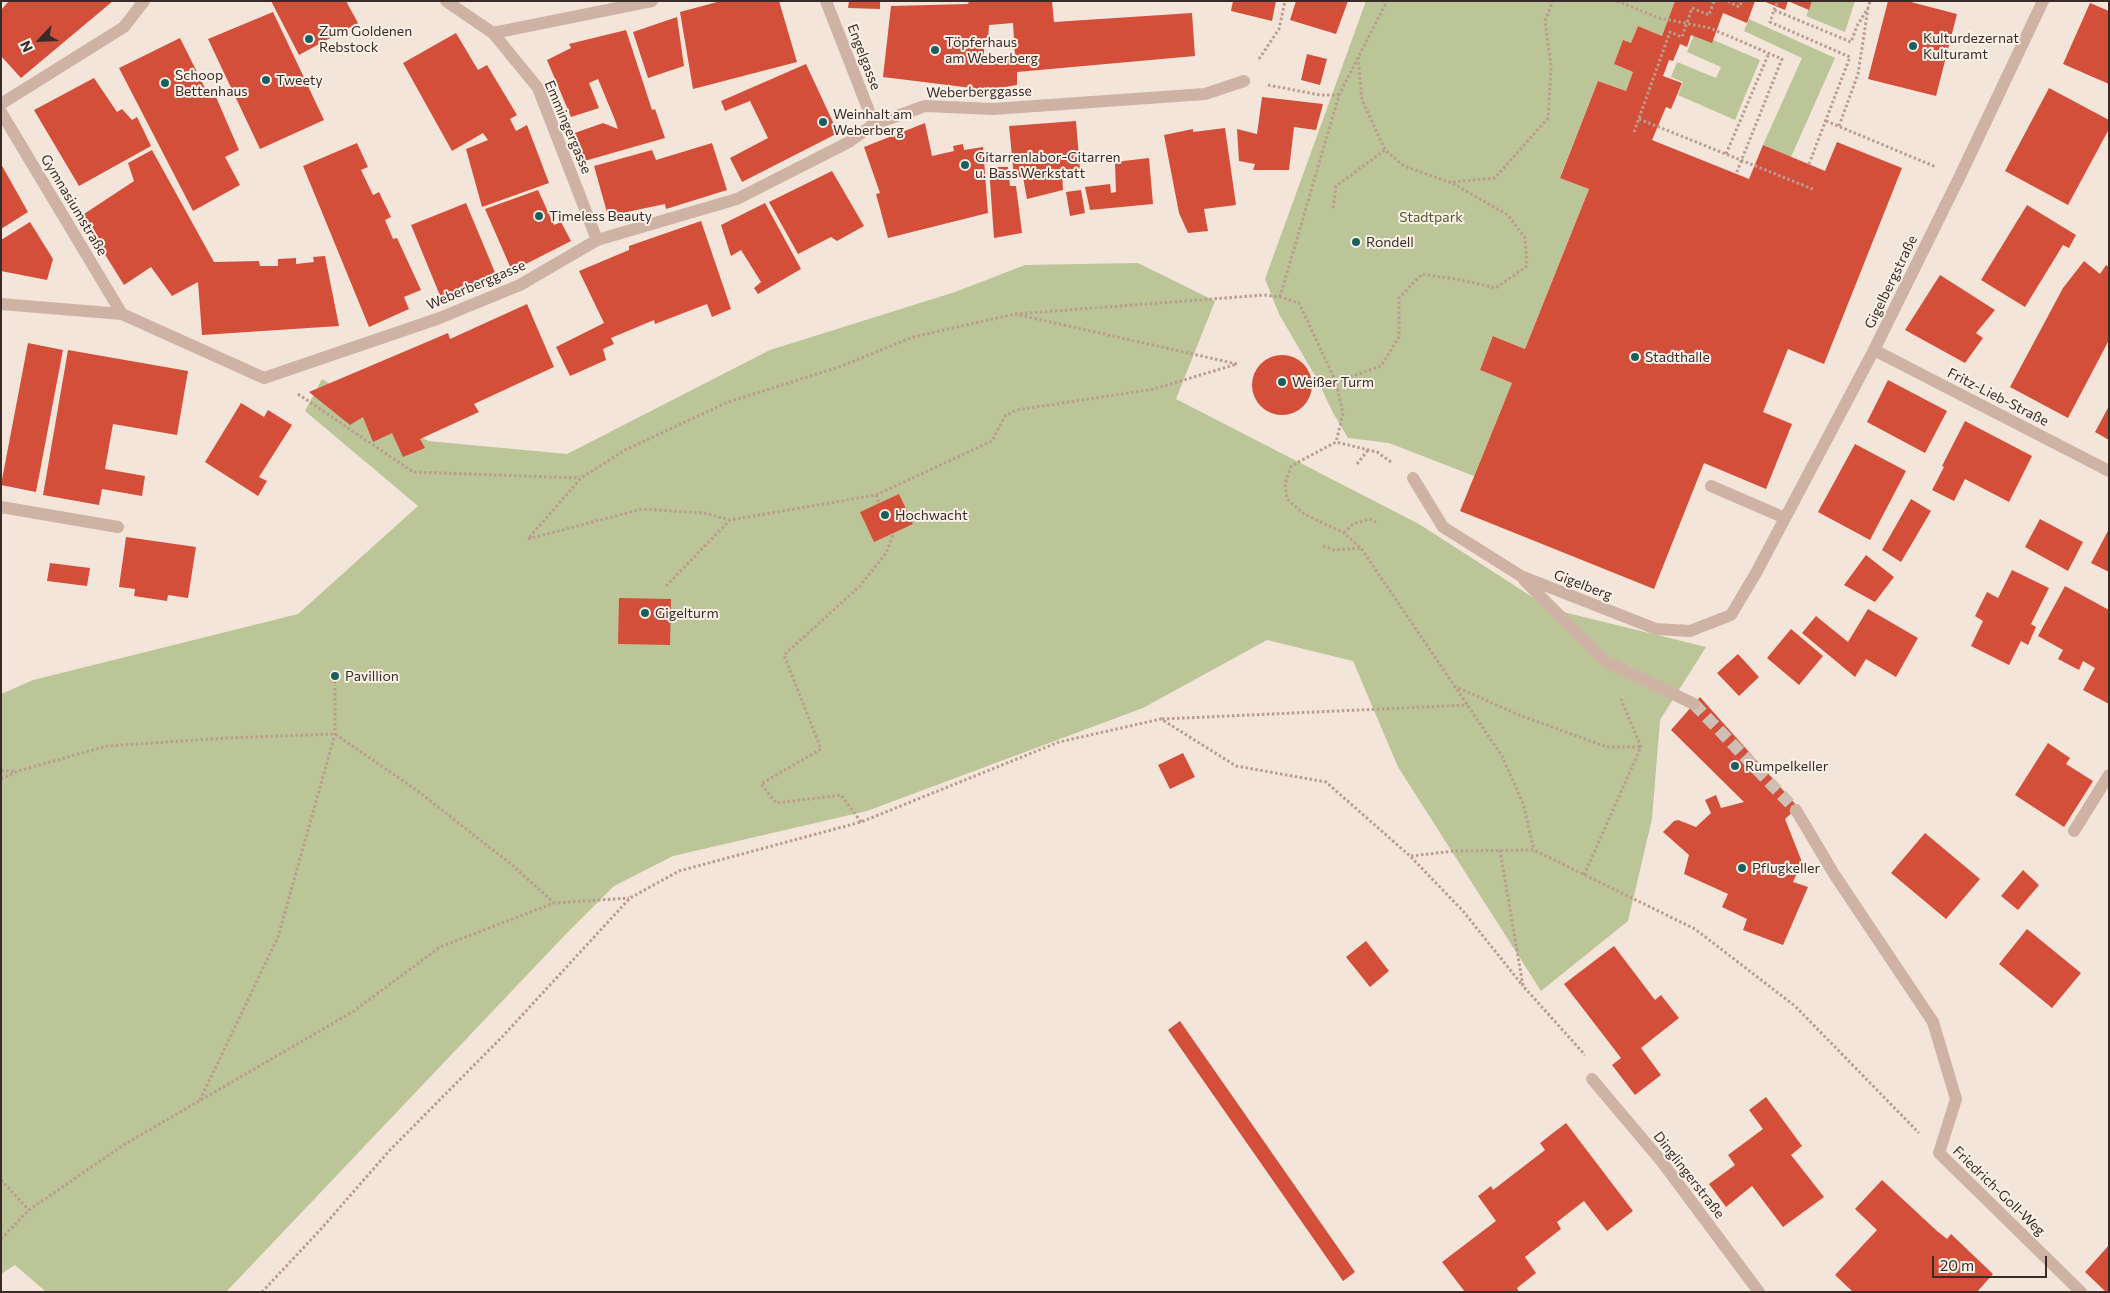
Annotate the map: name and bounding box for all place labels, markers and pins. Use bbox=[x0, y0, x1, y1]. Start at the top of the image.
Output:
place label: Zum Goldenen Rebstock bbox=[319, 23, 412, 56]
place label: Kulturdezernat Kulturamt bbox=[1923, 30, 2019, 62]
marker: Zum Goldenen Rebstock bbox=[303, 33, 315, 45]
place label: Töpferhaus am Weberberg bbox=[945, 34, 1038, 66]
marker: Kulturdezernat Kulturamt bbox=[1907, 40, 1919, 52]
marker: Töpferhaus am Weberberg bbox=[929, 44, 941, 56]
place label: Schoop Bettenhaus bbox=[175, 67, 248, 100]
place label: Tweety bbox=[276, 72, 323, 88]
marker: Tweety bbox=[260, 74, 272, 86]
marker: Schoop Bettenhaus bbox=[159, 77, 171, 89]
place label: Weinhalt am Weberberg bbox=[833, 106, 912, 138]
marker: Weinhalt am Weberberg bbox=[817, 116, 829, 128]
place label: Gitarrenlabor-Gitarren u. Bass Werkstatt bbox=[975, 149, 1121, 182]
marker: Gitarrenlabor-Gitarren u. Bass Werkstatt bbox=[959, 159, 971, 171]
place label: Timeless Beauty bbox=[549, 208, 652, 224]
marker: Timeless Beauty bbox=[533, 210, 545, 222]
place label: Rondell bbox=[1366, 234, 1414, 250]
marker: Rondell bbox=[1350, 236, 1362, 248]
place label: Stadthalle bbox=[1645, 349, 1710, 365]
marker: Stadthalle bbox=[1629, 351, 1641, 363]
place label: Weißer Turm bbox=[1292, 374, 1374, 390]
marker: Weißer Turm bbox=[1276, 376, 1288, 388]
place label: Hochwacht bbox=[895, 507, 968, 523]
marker: Hochwacht bbox=[879, 509, 891, 521]
place label: Gigelturm bbox=[655, 605, 719, 621]
marker: Gigelturm bbox=[639, 607, 651, 619]
place label: Pavillion bbox=[345, 668, 399, 684]
marker: Pavillion bbox=[329, 670, 341, 682]
place label: Rumpelkeller bbox=[1745, 758, 1828, 774]
marker: Rumpelkeller bbox=[1729, 760, 1741, 772]
place label: Pflugkeller bbox=[1752, 860, 1820, 876]
marker: Pflugkeller bbox=[1736, 862, 1748, 874]

